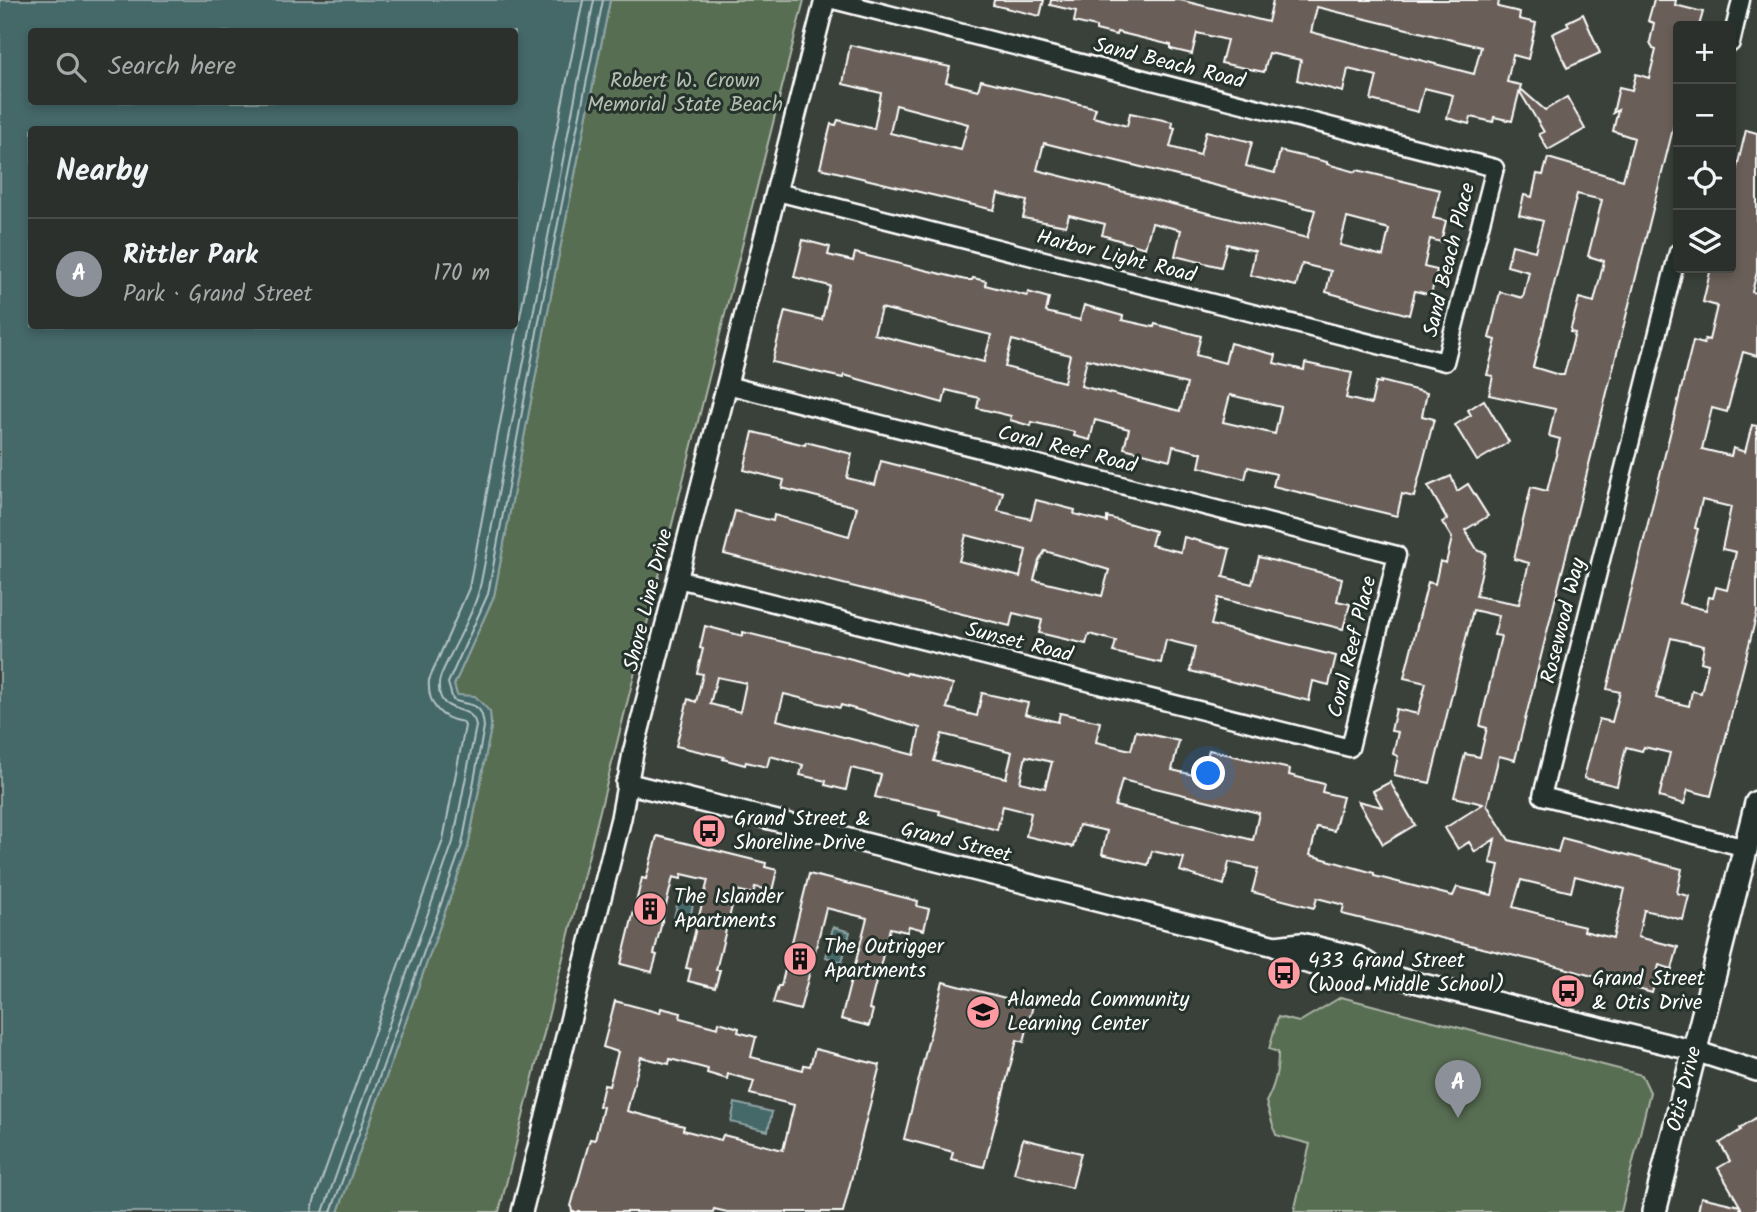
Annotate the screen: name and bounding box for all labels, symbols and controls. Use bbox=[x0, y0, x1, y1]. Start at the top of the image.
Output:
map controls bbox=[1673, 21, 1736, 273]
button: + bbox=[1673, 21, 1736, 84]
search box bbox=[28, 28, 518, 105]
street label: Sand Beach Road bbox=[1090, 29, 1249, 99]
text: Search here bbox=[108, 46, 236, 88]
icon: search bbox=[52, 48, 90, 86]
park label: Robert W. Crown Memorial State Beach bbox=[587, 65, 783, 122]
button: − bbox=[1673, 84, 1736, 147]
button: locate bbox=[1673, 147, 1736, 210]
text: Nearby bbox=[56, 148, 148, 196]
street label: Sand Beach Place bbox=[1415, 179, 1485, 341]
button: layers bbox=[1673, 210, 1736, 273]
street label: Harbor Light Road bbox=[1033, 221, 1200, 293]
text: Rittler Park bbox=[123, 235, 258, 277]
text: A bbox=[72, 256, 86, 292]
text: 170 m bbox=[433, 256, 490, 292]
text: Park · Grand Street bbox=[123, 277, 312, 313]
street label: Coral Reef Road bbox=[994, 417, 1140, 483]
street label: Shore Line Drive bbox=[615, 525, 683, 675]
street label: Rosewood Way bbox=[1532, 555, 1596, 687]
street label: Coral Reef Place bbox=[1319, 572, 1387, 721]
street label: Sunset Road bbox=[962, 614, 1077, 672]
your location bbox=[1191, 756, 1225, 790]
place label: Grand Street & Shoreline Drive bbox=[734, 803, 870, 860]
bus stop icon: Grand Street & Shoreline Drive bbox=[690, 812, 728, 850]
street label: Grand Street bbox=[897, 813, 1016, 873]
place label: The Islander Apartments bbox=[674, 881, 784, 938]
building icon: The Islander Apartments bbox=[631, 890, 669, 928]
place label: The Outrigger Apartments bbox=[824, 931, 945, 988]
building icon: The Outrigger Apartments bbox=[781, 940, 819, 978]
place label: 433 Grand Street (Wood Middle School) bbox=[1308, 945, 1505, 1002]
bus stop icon: 433 Grand Street (Wood Middle School) bbox=[1265, 954, 1303, 992]
place label: Grand Street & Otis Drive bbox=[1592, 963, 1706, 1020]
bus stop icon: Grand Street & Otis Drive bbox=[1549, 972, 1587, 1010]
place label: Alameda Community Learning Center bbox=[1007, 984, 1190, 1041]
school or university icon: Alameda Community Learning Center bbox=[964, 993, 1002, 1031]
street label: Otis Drive bbox=[1658, 1042, 1712, 1135]
pin: A bbox=[1435, 1060, 1481, 1118]

